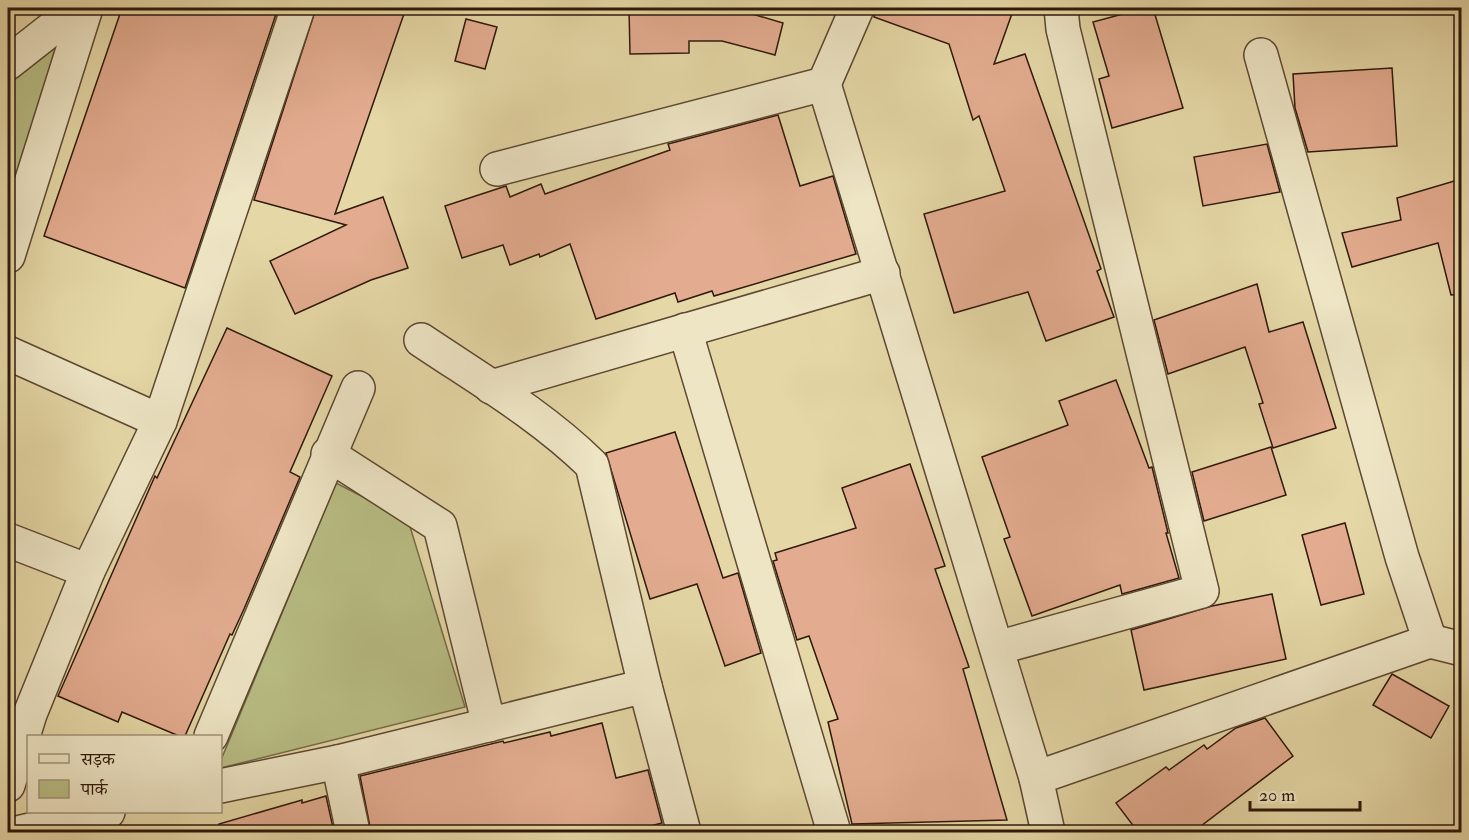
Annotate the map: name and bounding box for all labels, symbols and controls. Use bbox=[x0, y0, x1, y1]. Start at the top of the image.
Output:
legend bbox=[27, 735, 222, 813]
text: सड़क bbox=[80, 748, 116, 771]
scale bar bbox=[1250, 774, 1360, 812]
text: पार्क bbox=[80, 778, 109, 801]
text: 20 m bbox=[1259, 784, 1295, 807]

